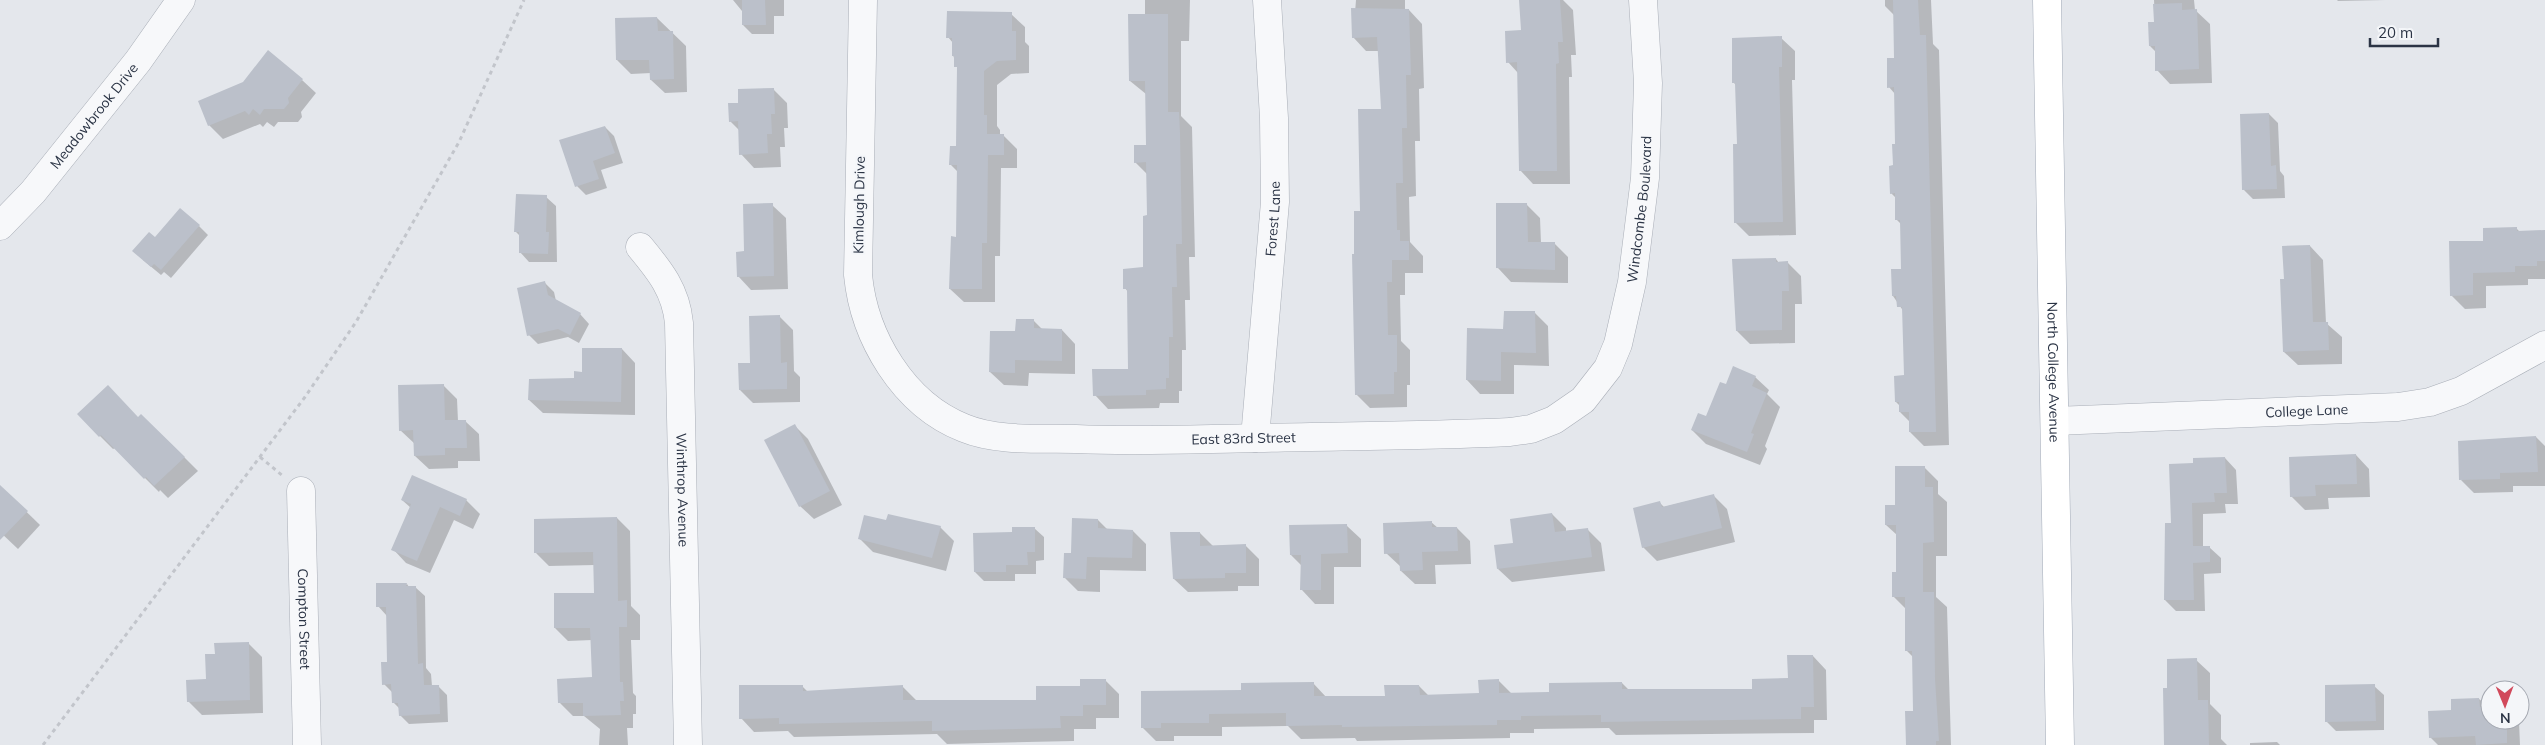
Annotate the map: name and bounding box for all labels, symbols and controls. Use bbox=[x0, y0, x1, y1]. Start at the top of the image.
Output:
scale bar bbox=[2370, 15, 2438, 47]
text: 20 m bbox=[2378, 23, 2413, 42]
street label: Meadowbrook Drive bbox=[46, 59, 142, 172]
street label: Windcombe Boulevard bbox=[1623, 135, 1655, 284]
street label: Kimlough Drive bbox=[849, 156, 869, 254]
street label: Forest Lane bbox=[1261, 181, 1284, 257]
street label: North College Avenue bbox=[2043, 301, 2064, 442]
street label: College Lane bbox=[2265, 400, 2349, 421]
street label: East 83rd Street bbox=[1191, 428, 1296, 449]
street label: Winthrop Avenue bbox=[672, 433, 693, 547]
street label: Compton Street bbox=[294, 568, 314, 670]
north arrow bbox=[2480, 680, 2530, 730]
text: N bbox=[2500, 709, 2511, 727]

